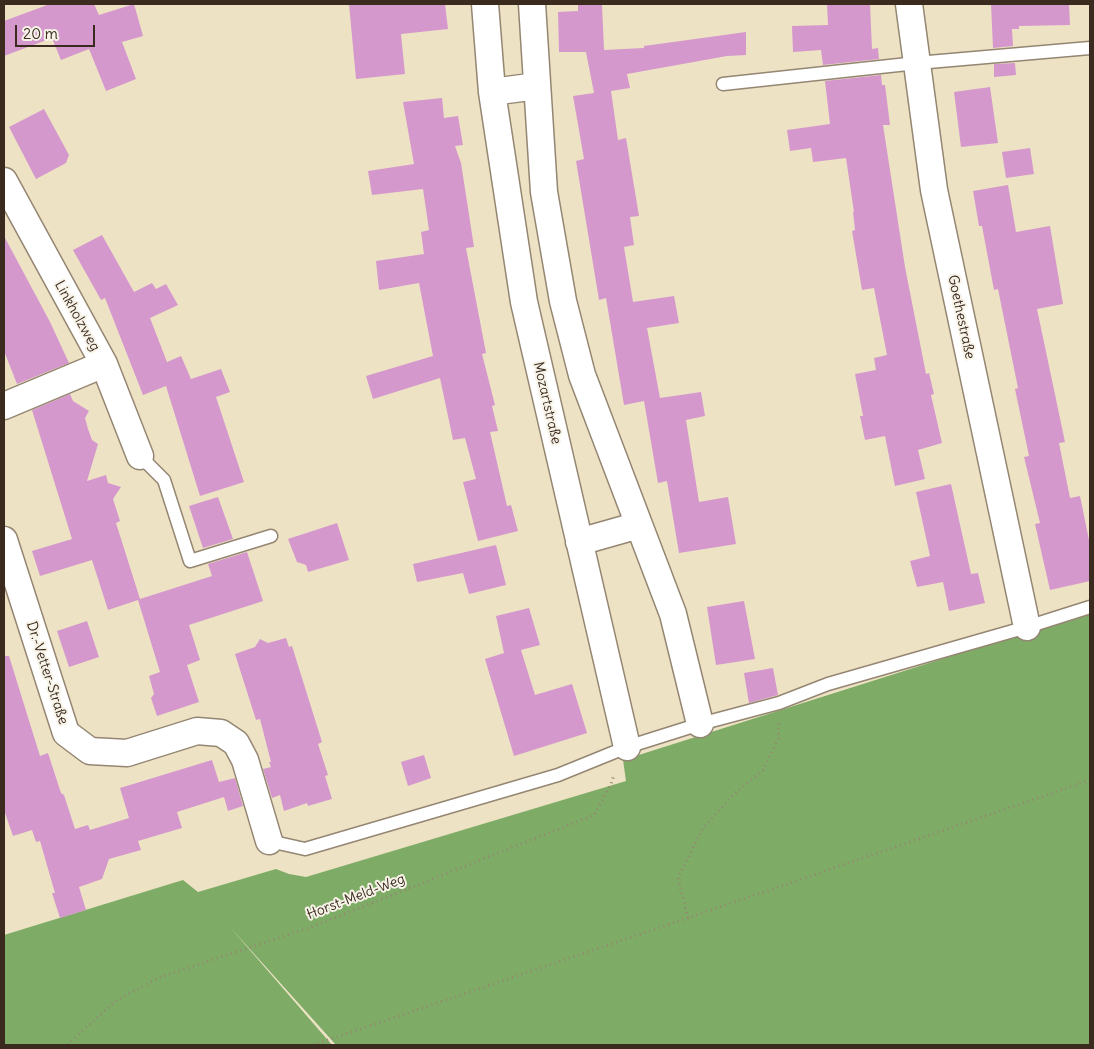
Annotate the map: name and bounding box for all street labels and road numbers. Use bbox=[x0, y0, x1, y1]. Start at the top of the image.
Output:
street label: Goethestraße bbox=[944, 273, 978, 361]
street label: Linkholzweg bbox=[51, 278, 103, 354]
street label: Mozartstraße bbox=[529, 360, 565, 446]
street label: Dr.-Vetter-Straße bbox=[22, 619, 72, 727]
street label: Horst-Meld-Weg bbox=[305, 871, 407, 923]

